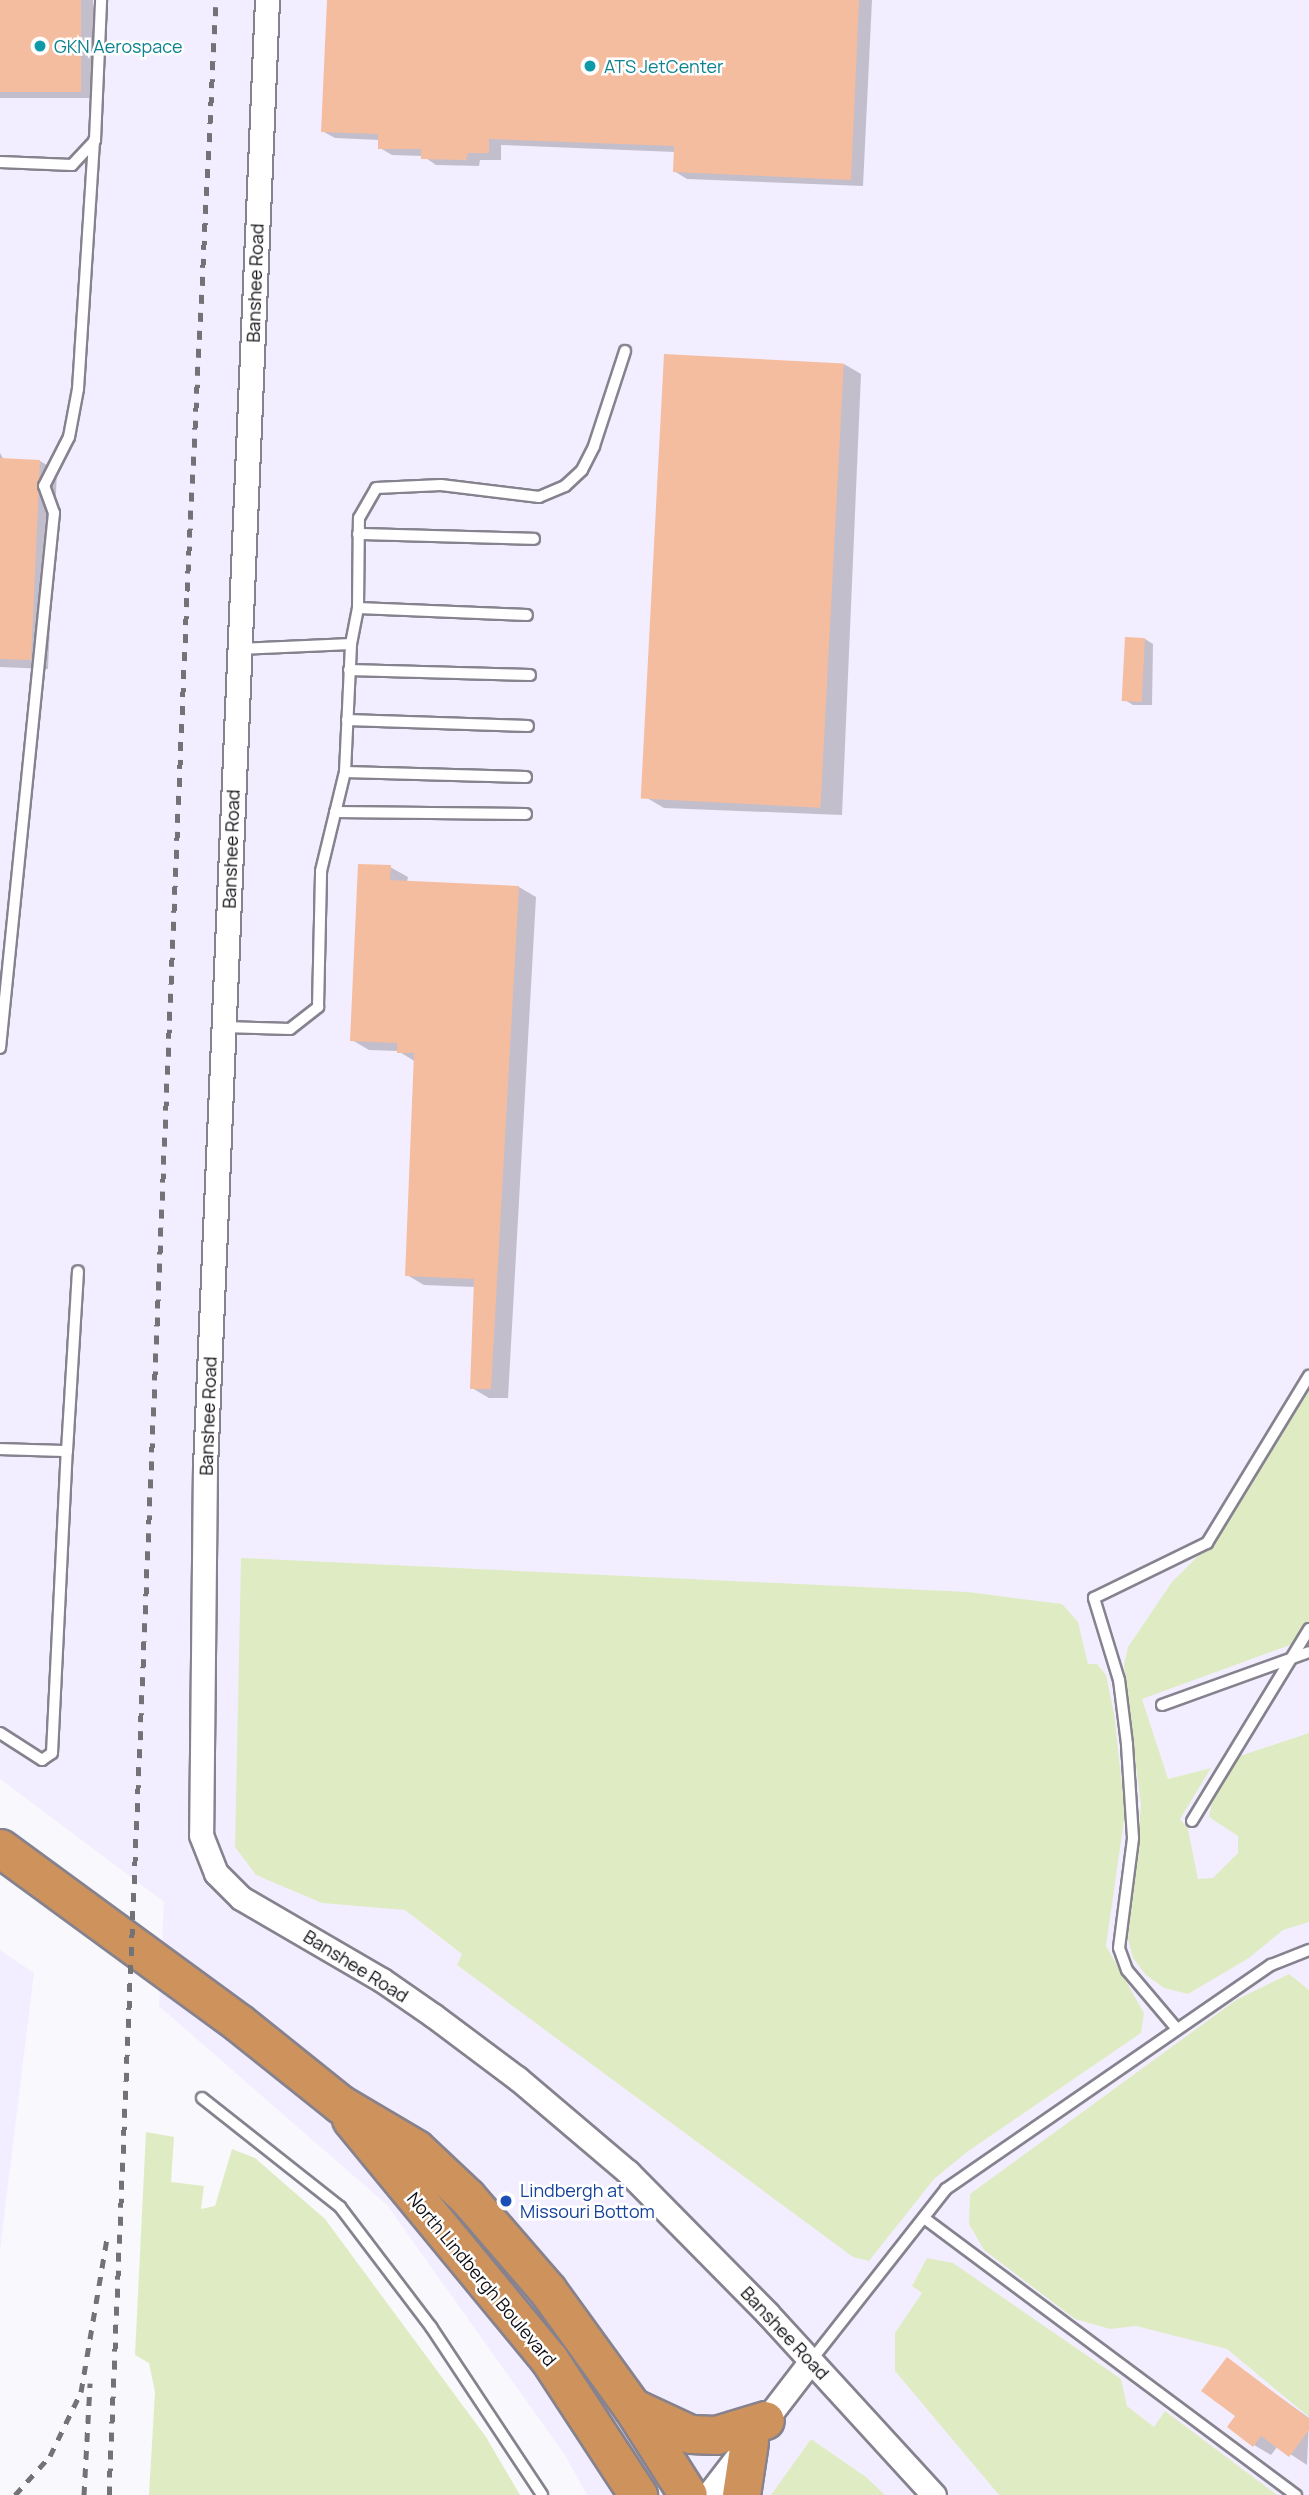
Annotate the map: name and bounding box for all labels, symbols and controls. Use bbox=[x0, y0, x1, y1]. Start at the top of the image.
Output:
place label: GKN Aerospace bbox=[54, 35, 182, 57]
marker: GKN Aerospace bbox=[32, 38, 48, 54]
place label: ATS JetCenter bbox=[604, 55, 724, 77]
marker: ATS JetCenter bbox=[582, 58, 598, 74]
street label: Banshee Road bbox=[242, 223, 268, 343]
street label: Banshee Road bbox=[218, 789, 244, 909]
street label: Banshee Road bbox=[195, 1356, 221, 1476]
street label: Banshee Road bbox=[300, 1925, 412, 2007]
place label: Lindbergh at Missouri Bottom bbox=[520, 2180, 655, 2222]
street label: North Lindbergh Boulevard bbox=[403, 2188, 561, 2370]
marker: Lindbergh at Missouri Bottom bbox=[498, 2193, 514, 2209]
street label: Banshee Road bbox=[736, 2282, 834, 2384]

